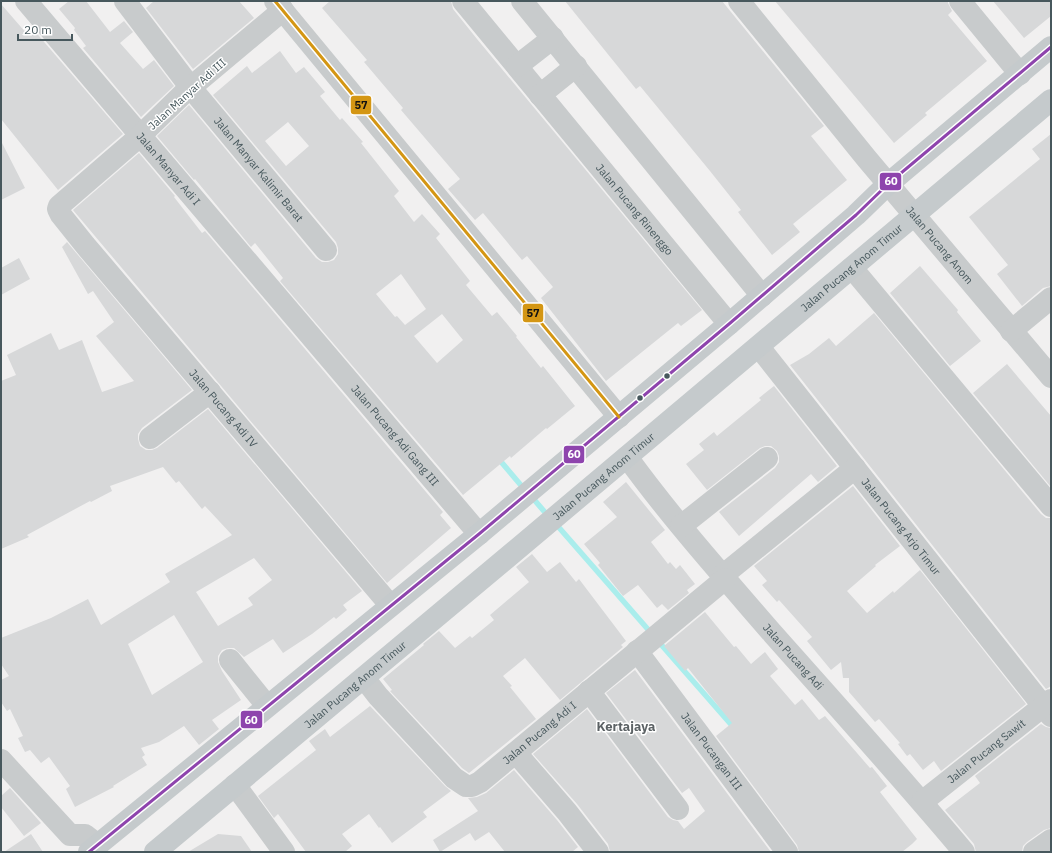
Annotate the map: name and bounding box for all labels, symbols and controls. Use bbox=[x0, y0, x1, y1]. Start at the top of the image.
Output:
scale bar bbox=[18, 16, 72, 42]
text: 20 m bbox=[24, 22, 52, 37]
street label: Jalan Manyar Adi III bbox=[145, 55, 229, 133]
line badge: 57 bbox=[350, 95, 372, 115]
text: 57 bbox=[354, 98, 368, 112]
street label: Jalan Manyar Kalimir Barat bbox=[211, 114, 307, 225]
street label: Jalan Manyar Adi I bbox=[134, 129, 203, 208]
street label: Jalan Pucang Rinenggo bbox=[593, 161, 676, 258]
line badge: 60 bbox=[879, 172, 902, 191]
text: 60 bbox=[884, 174, 898, 188]
street label: Jalan Pucang Anom bbox=[903, 203, 976, 287]
street label: Jalan Pucang Anom Timur bbox=[798, 221, 905, 315]
line badge: 57 bbox=[522, 303, 544, 323]
text: 57 bbox=[526, 306, 540, 320]
street label: Jalan Pucang Adi IV bbox=[186, 366, 261, 450]
unlabelled marker bbox=[662, 371, 672, 381]
street label: Jalan Pucang Adi Gang III bbox=[348, 382, 442, 489]
unlabelled marker bbox=[635, 393, 645, 403]
street label: Jalan Pucang Anom Timur bbox=[550, 430, 657, 523]
line badge: 60 bbox=[563, 445, 585, 464]
text: 60 bbox=[567, 447, 581, 461]
street label: Jalan Pucang Arjo Timur bbox=[858, 475, 944, 578]
street label: Jalan Pucang Adi bbox=[760, 621, 827, 693]
street label: Jalan Pucang Anom Timur bbox=[301, 638, 409, 731]
street label: Jalan Pucang Adi I bbox=[500, 698, 579, 767]
line badge: 60 bbox=[240, 710, 263, 729]
street label: Jalan Pucangan III bbox=[678, 710, 745, 793]
text: 60 bbox=[244, 713, 258, 727]
street label: Jalan Pucang Sawit bbox=[944, 716, 1028, 786]
district label: Kertajaya bbox=[597, 718, 655, 735]

